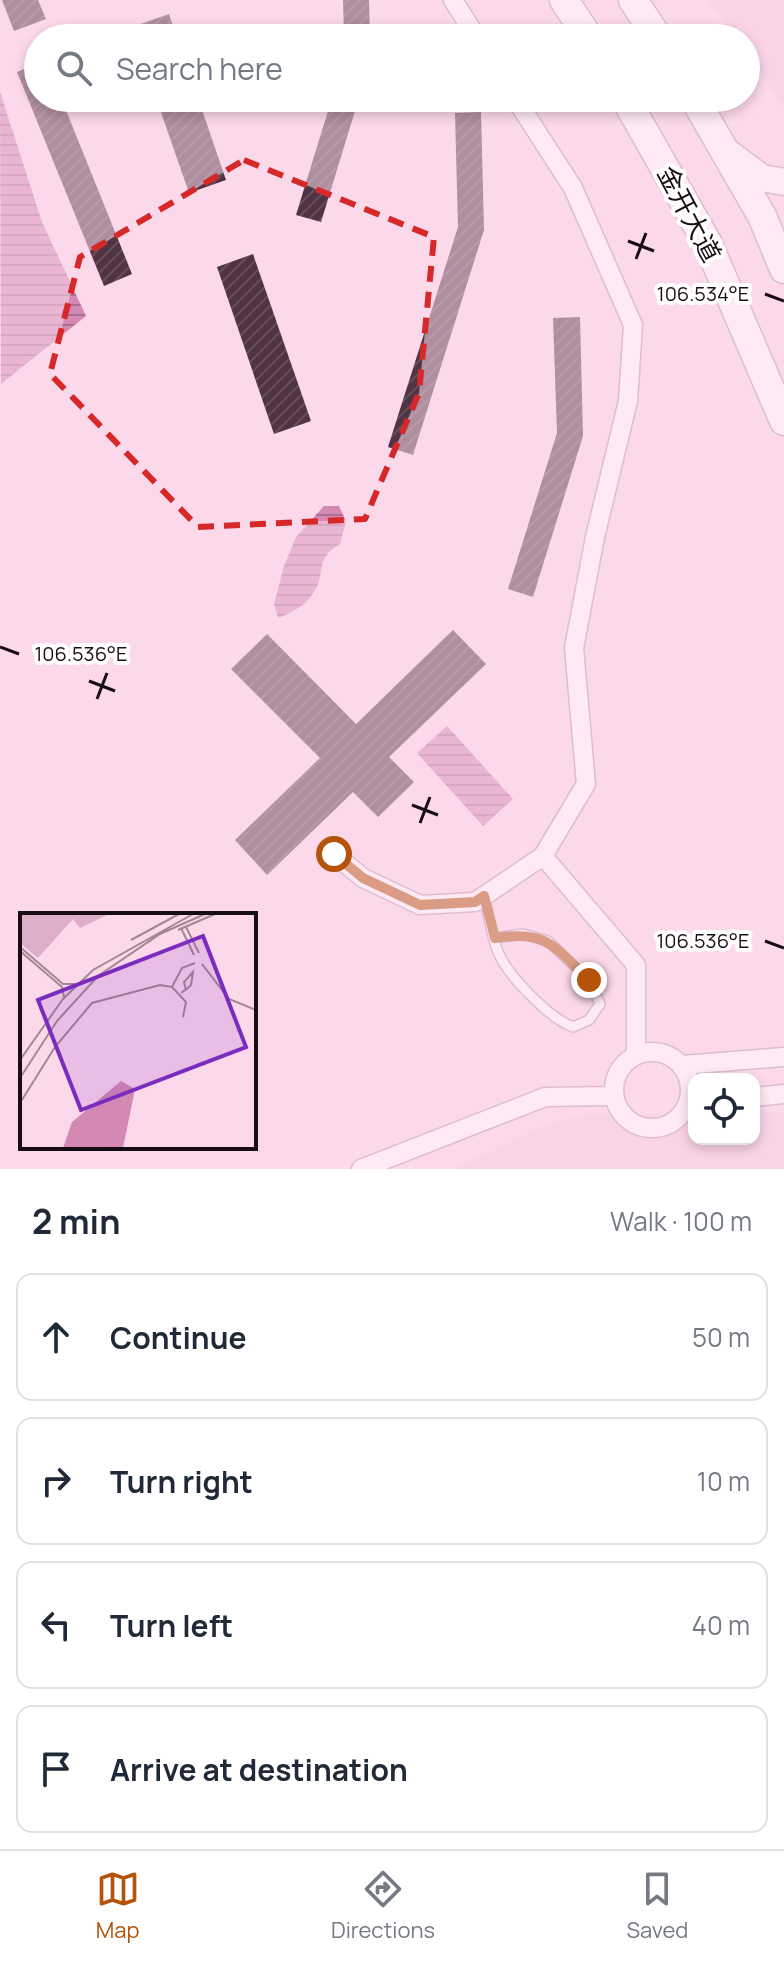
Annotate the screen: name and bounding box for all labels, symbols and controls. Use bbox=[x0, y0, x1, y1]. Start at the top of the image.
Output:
search box bbox=[24, 24, 760, 112]
icon: search bbox=[52, 46, 96, 90]
text: Search here bbox=[116, 48, 283, 89]
street label: 金开大道 bbox=[650, 159, 730, 268]
text: 106.534°E bbox=[657, 280, 749, 307]
text: 106.536°E bbox=[35, 640, 127, 667]
route start bbox=[316, 836, 352, 872]
inset map bbox=[20, 913, 256, 1149]
text: 106.536°E bbox=[657, 927, 749, 954]
route end bbox=[571, 962, 607, 998]
map controls bbox=[688, 1073, 760, 1145]
button: locate bbox=[688, 1073, 760, 1145]
text: 2 min bbox=[32, 1198, 120, 1244]
text: Walk · 100 m bbox=[610, 1203, 752, 1239]
icon: ahead bbox=[34, 1315, 78, 1359]
text: Continue bbox=[110, 1317, 246, 1358]
text: 50 m bbox=[692, 1319, 750, 1355]
icon: right bbox=[34, 1459, 78, 1503]
text: Turn right bbox=[110, 1461, 253, 1502]
text: 10 m bbox=[697, 1463, 750, 1499]
icon: left bbox=[34, 1603, 78, 1647]
text: Turn left bbox=[110, 1605, 233, 1646]
text: 40 m bbox=[692, 1607, 750, 1643]
icon: arrive bbox=[34, 1747, 78, 1791]
text: Arrive at destination bbox=[110, 1749, 408, 1790]
tab: Map bbox=[96, 1867, 140, 1945]
tab: Directions bbox=[331, 1867, 435, 1945]
tab: Saved bbox=[626, 1867, 688, 1945]

